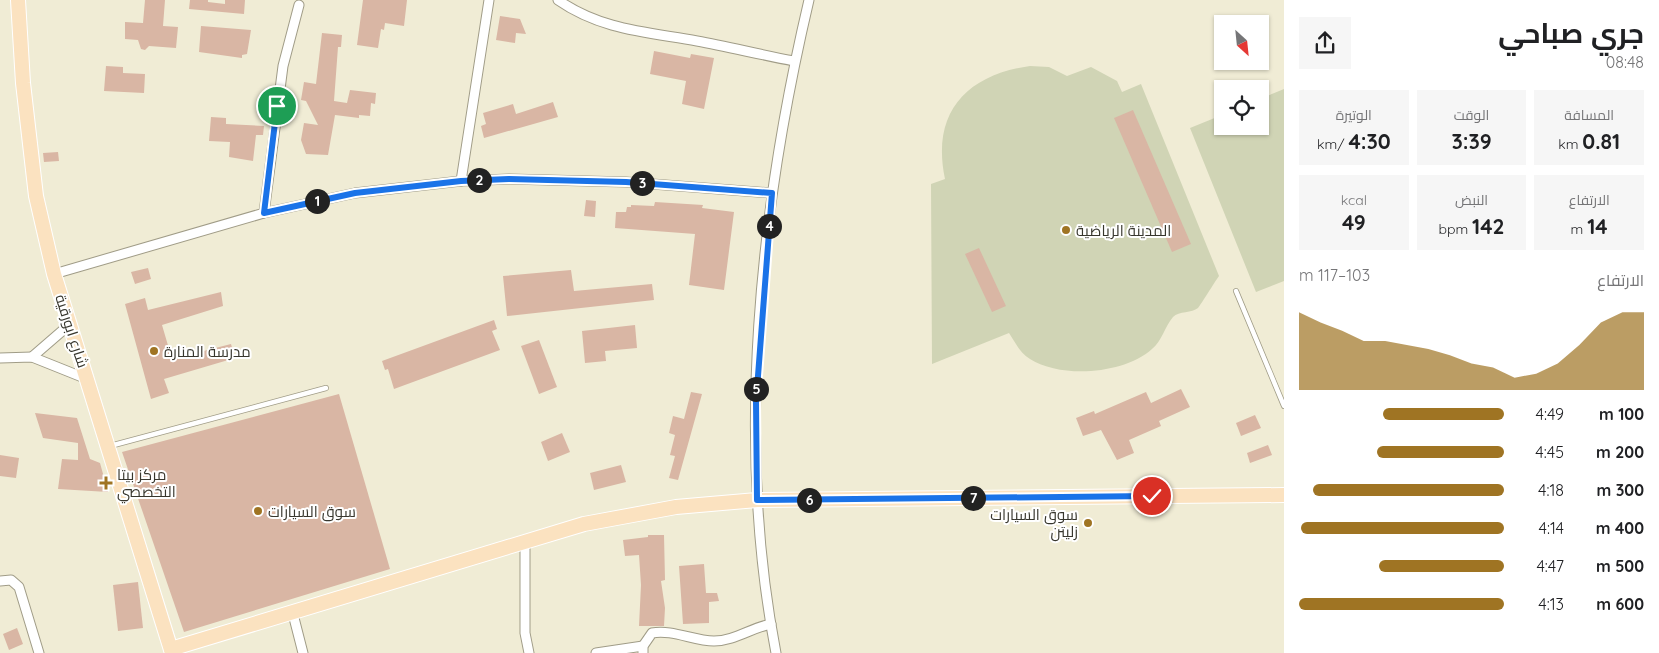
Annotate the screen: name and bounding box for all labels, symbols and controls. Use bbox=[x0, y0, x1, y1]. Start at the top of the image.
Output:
north arrow bbox=[1214, 15, 1269, 70]
map controls bbox=[1214, 15, 1269, 135]
text: جري صباحي bbox=[1498, 15, 1644, 50]
button: share bbox=[1299, 17, 1351, 69]
text: 08:48 bbox=[1606, 52, 1644, 72]
button: locate bbox=[1214, 80, 1269, 135]
pin bbox=[256, 85, 298, 127]
icon: arrive bbox=[263, 92, 291, 120]
text: الوتيرة bbox=[1336, 106, 1372, 124]
text: الوقت bbox=[1454, 106, 1489, 124]
text: المسافة bbox=[1564, 106, 1614, 124]
text: 4:30 bbox=[1348, 128, 1391, 154]
text: 3:39 bbox=[1451, 128, 1492, 154]
text: 0.81 bbox=[1582, 128, 1620, 154]
text: /km bbox=[1317, 135, 1348, 153]
text: km bbox=[1558, 135, 1582, 153]
pin: 2 bbox=[466, 168, 492, 192]
pin: 3 bbox=[630, 170, 654, 196]
text: 2 bbox=[476, 171, 483, 189]
text: 3 bbox=[639, 174, 646, 192]
pin: 1 bbox=[304, 188, 330, 214]
text: kcal bbox=[1341, 191, 1367, 209]
text: النبض bbox=[1455, 191, 1488, 209]
text: الارتفاع bbox=[1569, 191, 1610, 209]
text: 1 bbox=[315, 192, 320, 210]
text: 49 bbox=[1342, 209, 1366, 235]
text: 142 bbox=[1472, 213, 1505, 239]
text: 14 bbox=[1587, 213, 1608, 239]
pin: 4 bbox=[756, 214, 782, 238]
text: 4 bbox=[765, 217, 774, 235]
text: bpm bbox=[1438, 220, 1472, 238]
text: m bbox=[1571, 220, 1587, 238]
place label: المدينة الرياضية bbox=[1076, 221, 1171, 240]
marker: المدينة الرياضية bbox=[1060, 224, 1072, 236]
text: 103–117 m bbox=[1299, 265, 1370, 285]
text: الارتفاع bbox=[1597, 270, 1644, 290]
street label: شارع ابورقية bbox=[49, 292, 93, 371]
place label: مدرسة المنارة bbox=[164, 342, 251, 361]
marker: مدرسة المنارة bbox=[148, 345, 160, 357]
pin: 5 bbox=[744, 376, 768, 402]
text: 5 bbox=[752, 380, 761, 398]
text: 4:49 bbox=[1536, 404, 1564, 424]
text: 100 m bbox=[1599, 404, 1644, 424]
text: 4:45 bbox=[1535, 442, 1564, 462]
text: 200 m bbox=[1596, 442, 1644, 462]
place label: مركز بيتا التخصصي bbox=[117, 465, 176, 504]
pin bbox=[1131, 475, 1173, 517]
marker: مركز بيتا التخصصي bbox=[99, 476, 113, 490]
text: 4:18 bbox=[1538, 480, 1564, 500]
text: 300 m bbox=[1597, 480, 1644, 500]
icon: check bbox=[1138, 482, 1166, 510]
pin: 7 bbox=[960, 486, 986, 510]
pin: 6 bbox=[796, 488, 822, 512]
text: 7 bbox=[970, 489, 977, 507]
text: 6 bbox=[806, 491, 813, 509]
place label: سوق السيارات bbox=[268, 502, 356, 522]
marker: سوق السيارات bbox=[252, 505, 264, 517]
place label: سوق السيارات زليتن bbox=[990, 505, 1078, 542]
marker: سوق السيارات زليتن bbox=[1082, 517, 1094, 529]
text: 4:14 bbox=[1538, 518, 1564, 538]
text: 400 m bbox=[1596, 518, 1644, 538]
text: 4:47 bbox=[1536, 556, 1564, 576]
text: 500 m bbox=[1596, 556, 1644, 576]
text: 4:13 bbox=[1538, 594, 1564, 614]
text: 600 m bbox=[1596, 594, 1644, 614]

